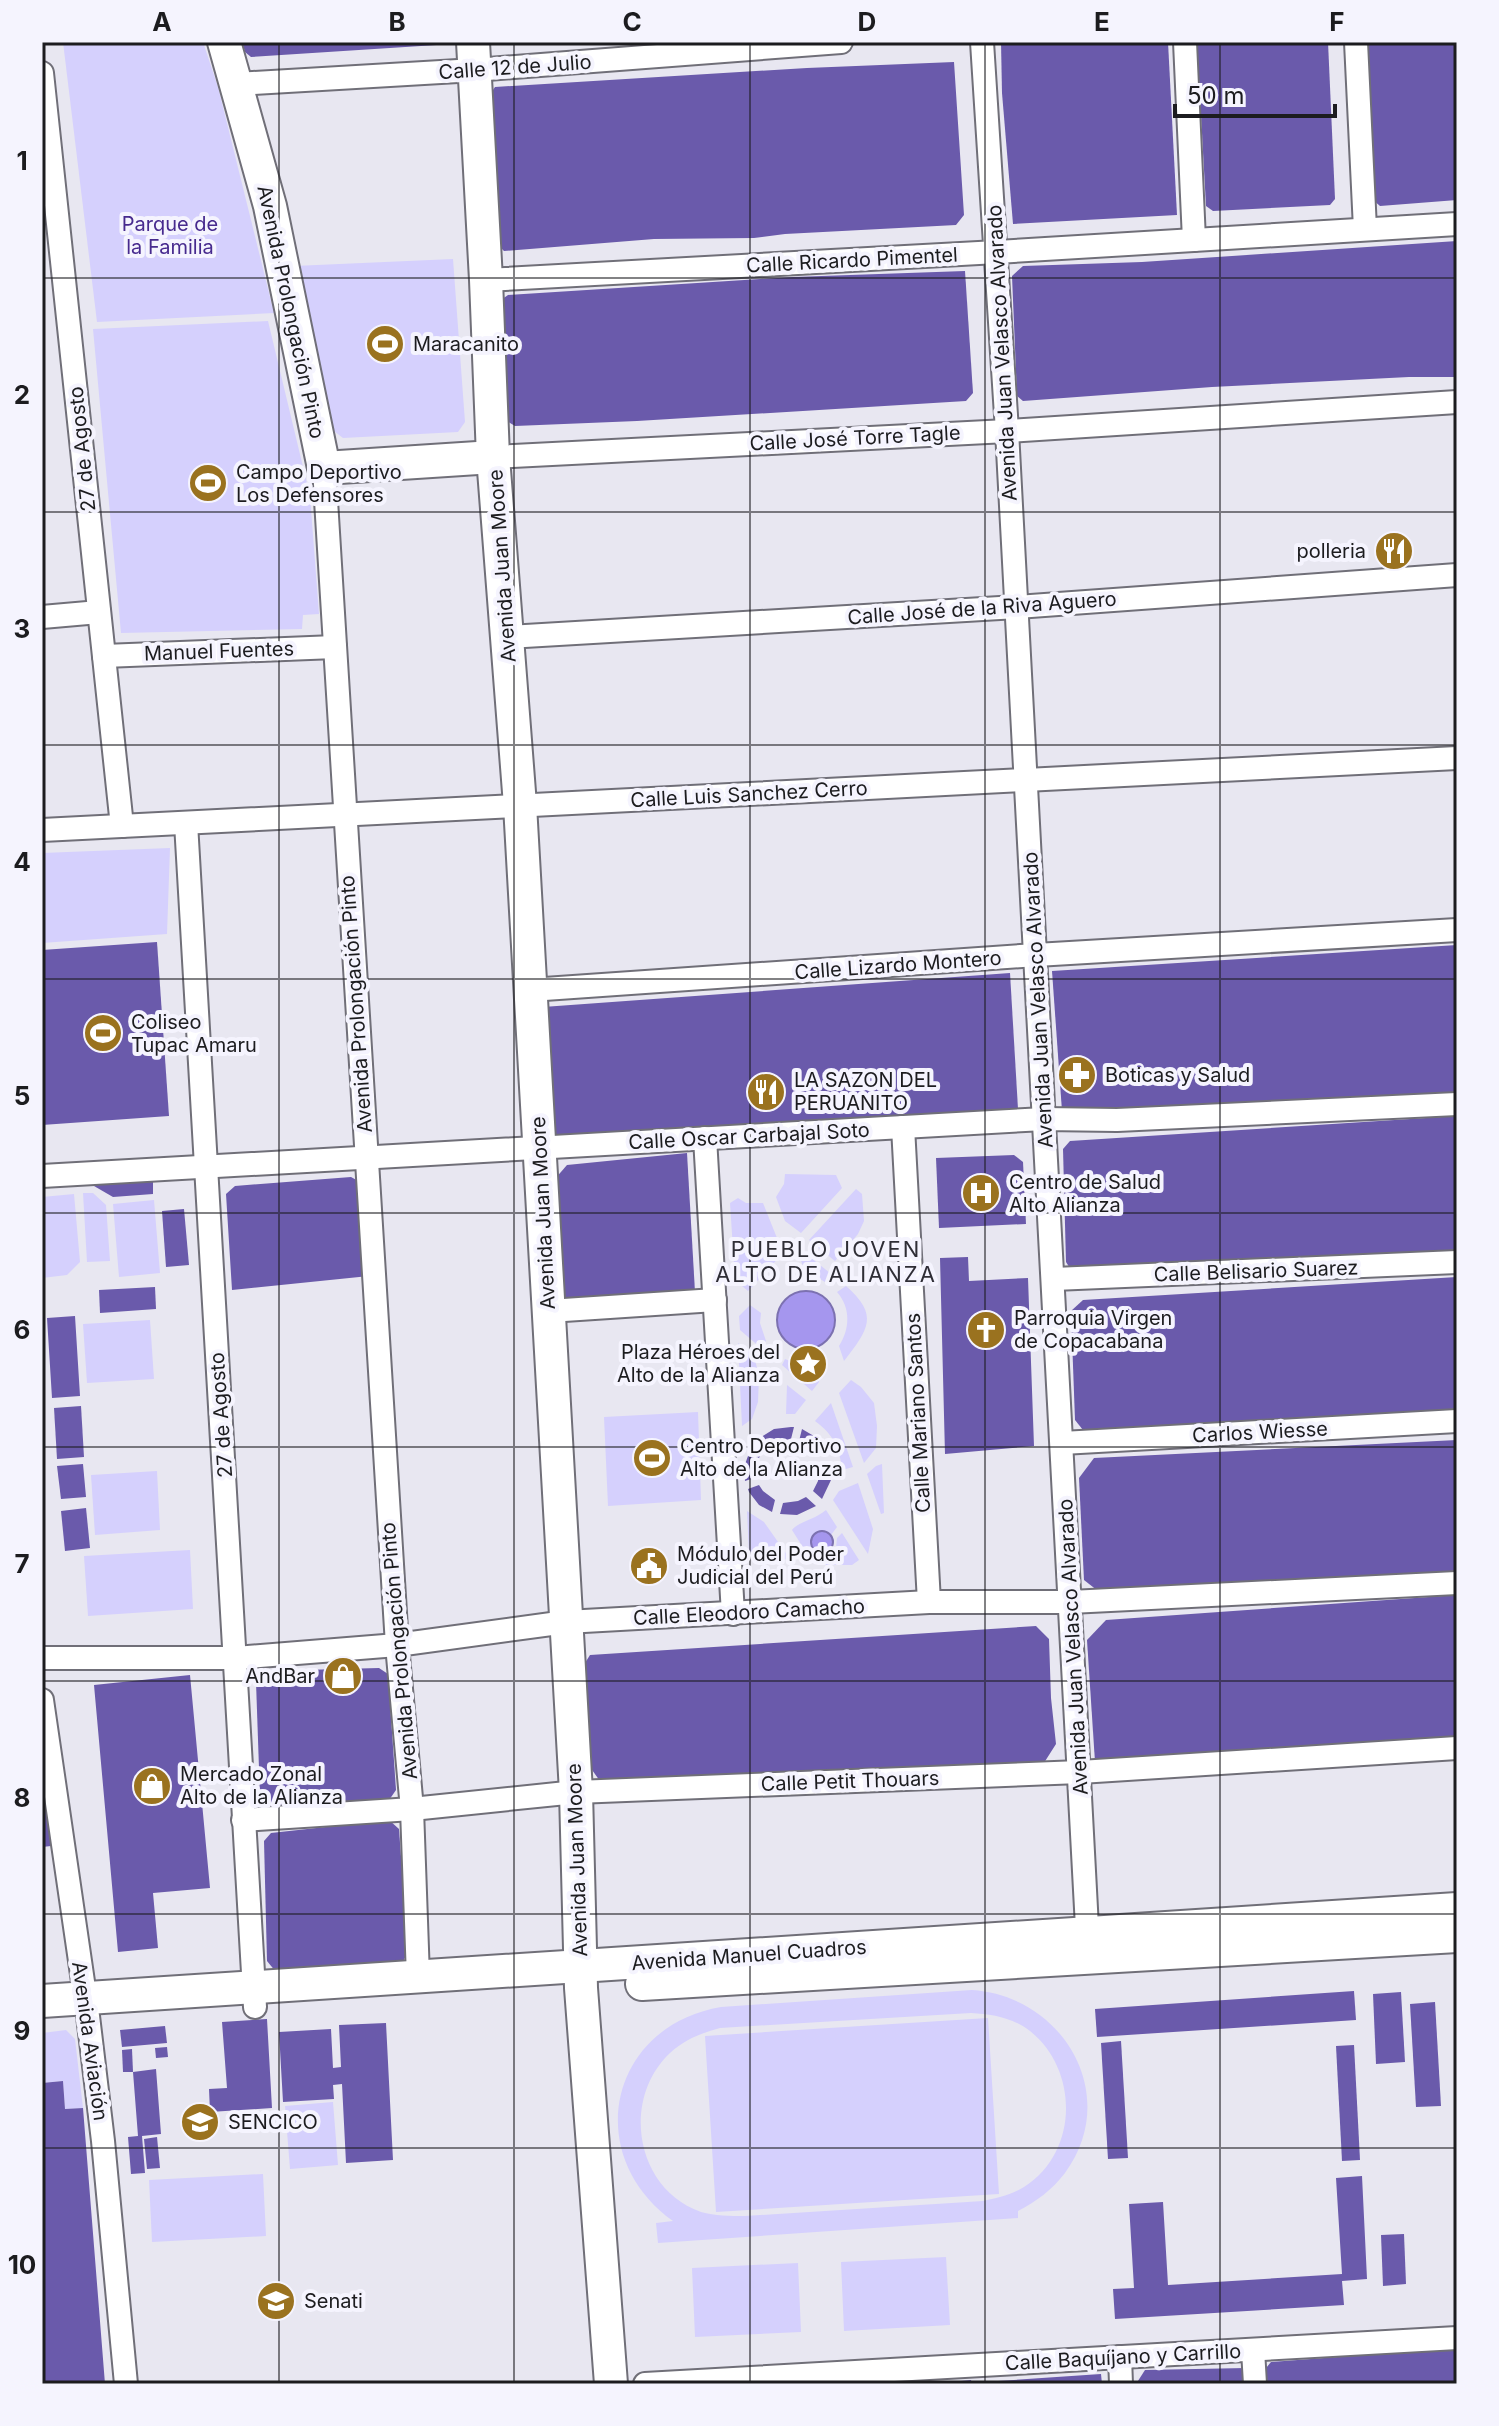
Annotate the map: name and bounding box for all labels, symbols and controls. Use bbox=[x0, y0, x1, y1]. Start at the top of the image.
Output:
text: A bbox=[152, 6, 172, 37]
text: B bbox=[388, 6, 406, 37]
text: C bbox=[622, 6, 642, 37]
text: D bbox=[858, 6, 876, 37]
text: E bbox=[1094, 6, 1110, 37]
text: F bbox=[1329, 6, 1345, 37]
street label: Calle 12 de Julio bbox=[438, 50, 592, 84]
scale bar bbox=[1175, 68, 1335, 118]
text: 50 m bbox=[1187, 81, 1245, 110]
text: 1 bbox=[16, 145, 28, 176]
street label: Avenida Prolongación Pinto bbox=[252, 183, 330, 441]
street label: Avenida Juan Velasco Alvarado bbox=[982, 204, 1022, 502]
park label: Parque de la Familia bbox=[122, 212, 218, 259]
street label: Calle Ricardo Pimentel bbox=[746, 242, 958, 278]
sports icon: Maracanito bbox=[364, 323, 406, 365]
place label: Maracanito bbox=[413, 332, 519, 356]
text: 2 bbox=[14, 379, 30, 410]
street label: 27 de Agosto bbox=[64, 385, 100, 513]
street label: Calle José Torre Tagle bbox=[749, 420, 961, 456]
place label: Campo Deportivo Los Defensores bbox=[236, 460, 402, 507]
sports icon: Campo Deportivo Los Defensores bbox=[187, 462, 229, 504]
street label: Avenida Juan Moore bbox=[483, 469, 521, 663]
restaurant icon: polleria bbox=[1373, 530, 1415, 572]
place label: polleria bbox=[1296, 539, 1366, 563]
street label: Calle José de la Riva Aguero bbox=[847, 587, 1117, 629]
text: 3 bbox=[14, 613, 30, 644]
street label: Manuel Fuentes bbox=[144, 636, 294, 666]
street label: Calle Luis Sanchez Cerro bbox=[630, 776, 868, 812]
text: 4 bbox=[13, 846, 31, 877]
street label: Avenida Juan Velasco Alvarado bbox=[1018, 851, 1058, 1149]
street label: Avenida Prolongación Pinto bbox=[335, 874, 377, 1134]
street label: Calle Lizardo Montero bbox=[794, 946, 1002, 984]
place label: Coliseo Tupac Amaru bbox=[131, 1010, 257, 1057]
sports icon: Coliseo Tupac Amaru bbox=[82, 1012, 124, 1054]
pharmacy icon: Boticas y Salud bbox=[1056, 1054, 1098, 1096]
place label: Boticas y Salud bbox=[1105, 1063, 1250, 1087]
place label: LA SAZON DEL PERUANITO bbox=[794, 1068, 937, 1115]
restaurant icon: LA SAZON DEL PERUANITO bbox=[745, 1071, 787, 1113]
text: 5 bbox=[14, 1080, 30, 1111]
street label: Avenida Juan Moore bbox=[526, 1116, 560, 1310]
street label: Calle Oscar Carbajal Soto bbox=[628, 1118, 870, 1154]
place label: Centro de Salud Alto Alianza bbox=[1009, 1170, 1161, 1217]
hospital icon: Centro de Salud Alto Alianza bbox=[960, 1172, 1002, 1214]
district label: PUEBLO JOVEN ALTO DE ALIANZA bbox=[715, 1236, 937, 1287]
street label: Calle Belisario Suarez bbox=[1153, 1255, 1359, 1287]
place label: Parroquia Virgen de Copacabana bbox=[1014, 1306, 1172, 1353]
church icon: Parroquia Virgen de Copacabana bbox=[965, 1309, 1007, 1351]
street label: Calle Mariano Santos bbox=[901, 1312, 935, 1514]
text: 6 bbox=[14, 1314, 30, 1345]
place label: Plaza Héroes del Alto de la Alianza bbox=[617, 1340, 780, 1387]
place icon: Plaza Héroes del Alto de la Alianza bbox=[787, 1343, 829, 1385]
street label: 27 de Agosto bbox=[205, 1352, 237, 1478]
street label: Carlos Wiesse bbox=[1192, 1416, 1328, 1448]
place label: Centro Deportivo Alto de la Alianza bbox=[680, 1434, 843, 1481]
sports icon: Centro Deportivo Alto de la Alianza bbox=[631, 1437, 673, 1479]
street label: Avenida Juan Velasco Alvarado bbox=[1053, 1498, 1093, 1796]
street label: Avenida Prolongación Pinto bbox=[376, 1521, 422, 1781]
place label: Módulo del Poder Judicial del Perú bbox=[677, 1542, 845, 1589]
public building icon: Módulo del Poder Judicial del Perú bbox=[628, 1545, 670, 1587]
text: 7 bbox=[14, 1548, 30, 1579]
street label: Calle Eleodoro Camacho bbox=[632, 1594, 866, 1630]
shop icon: AndBar bbox=[322, 1655, 364, 1697]
place label: AndBar bbox=[245, 1664, 315, 1688]
place label: Mercado Zonal Alto de la Alianza bbox=[180, 1762, 343, 1809]
street label: Avenida Juan Moore bbox=[562, 1763, 592, 1957]
shop icon: Mercado Zonal Alto de la Alianza bbox=[131, 1765, 173, 1807]
street label: Calle Petit Thouars bbox=[760, 1766, 940, 1796]
text: 8 bbox=[14, 1782, 30, 1813]
street label: Avenida Manuel Cuadros bbox=[631, 1935, 867, 1975]
street label: Avenida Aviación bbox=[67, 1960, 113, 2122]
text: 9 bbox=[14, 2015, 30, 2046]
school or university icon: SENCICO bbox=[179, 2101, 221, 2143]
place label: SENCICO bbox=[228, 2110, 318, 2134]
text: 10 bbox=[8, 2249, 36, 2280]
school or university icon: Senati bbox=[255, 2280, 297, 2322]
place label: Senati bbox=[304, 2289, 363, 2313]
street label: Calle Baquíjano y Carrillo bbox=[1004, 2339, 1242, 2375]

